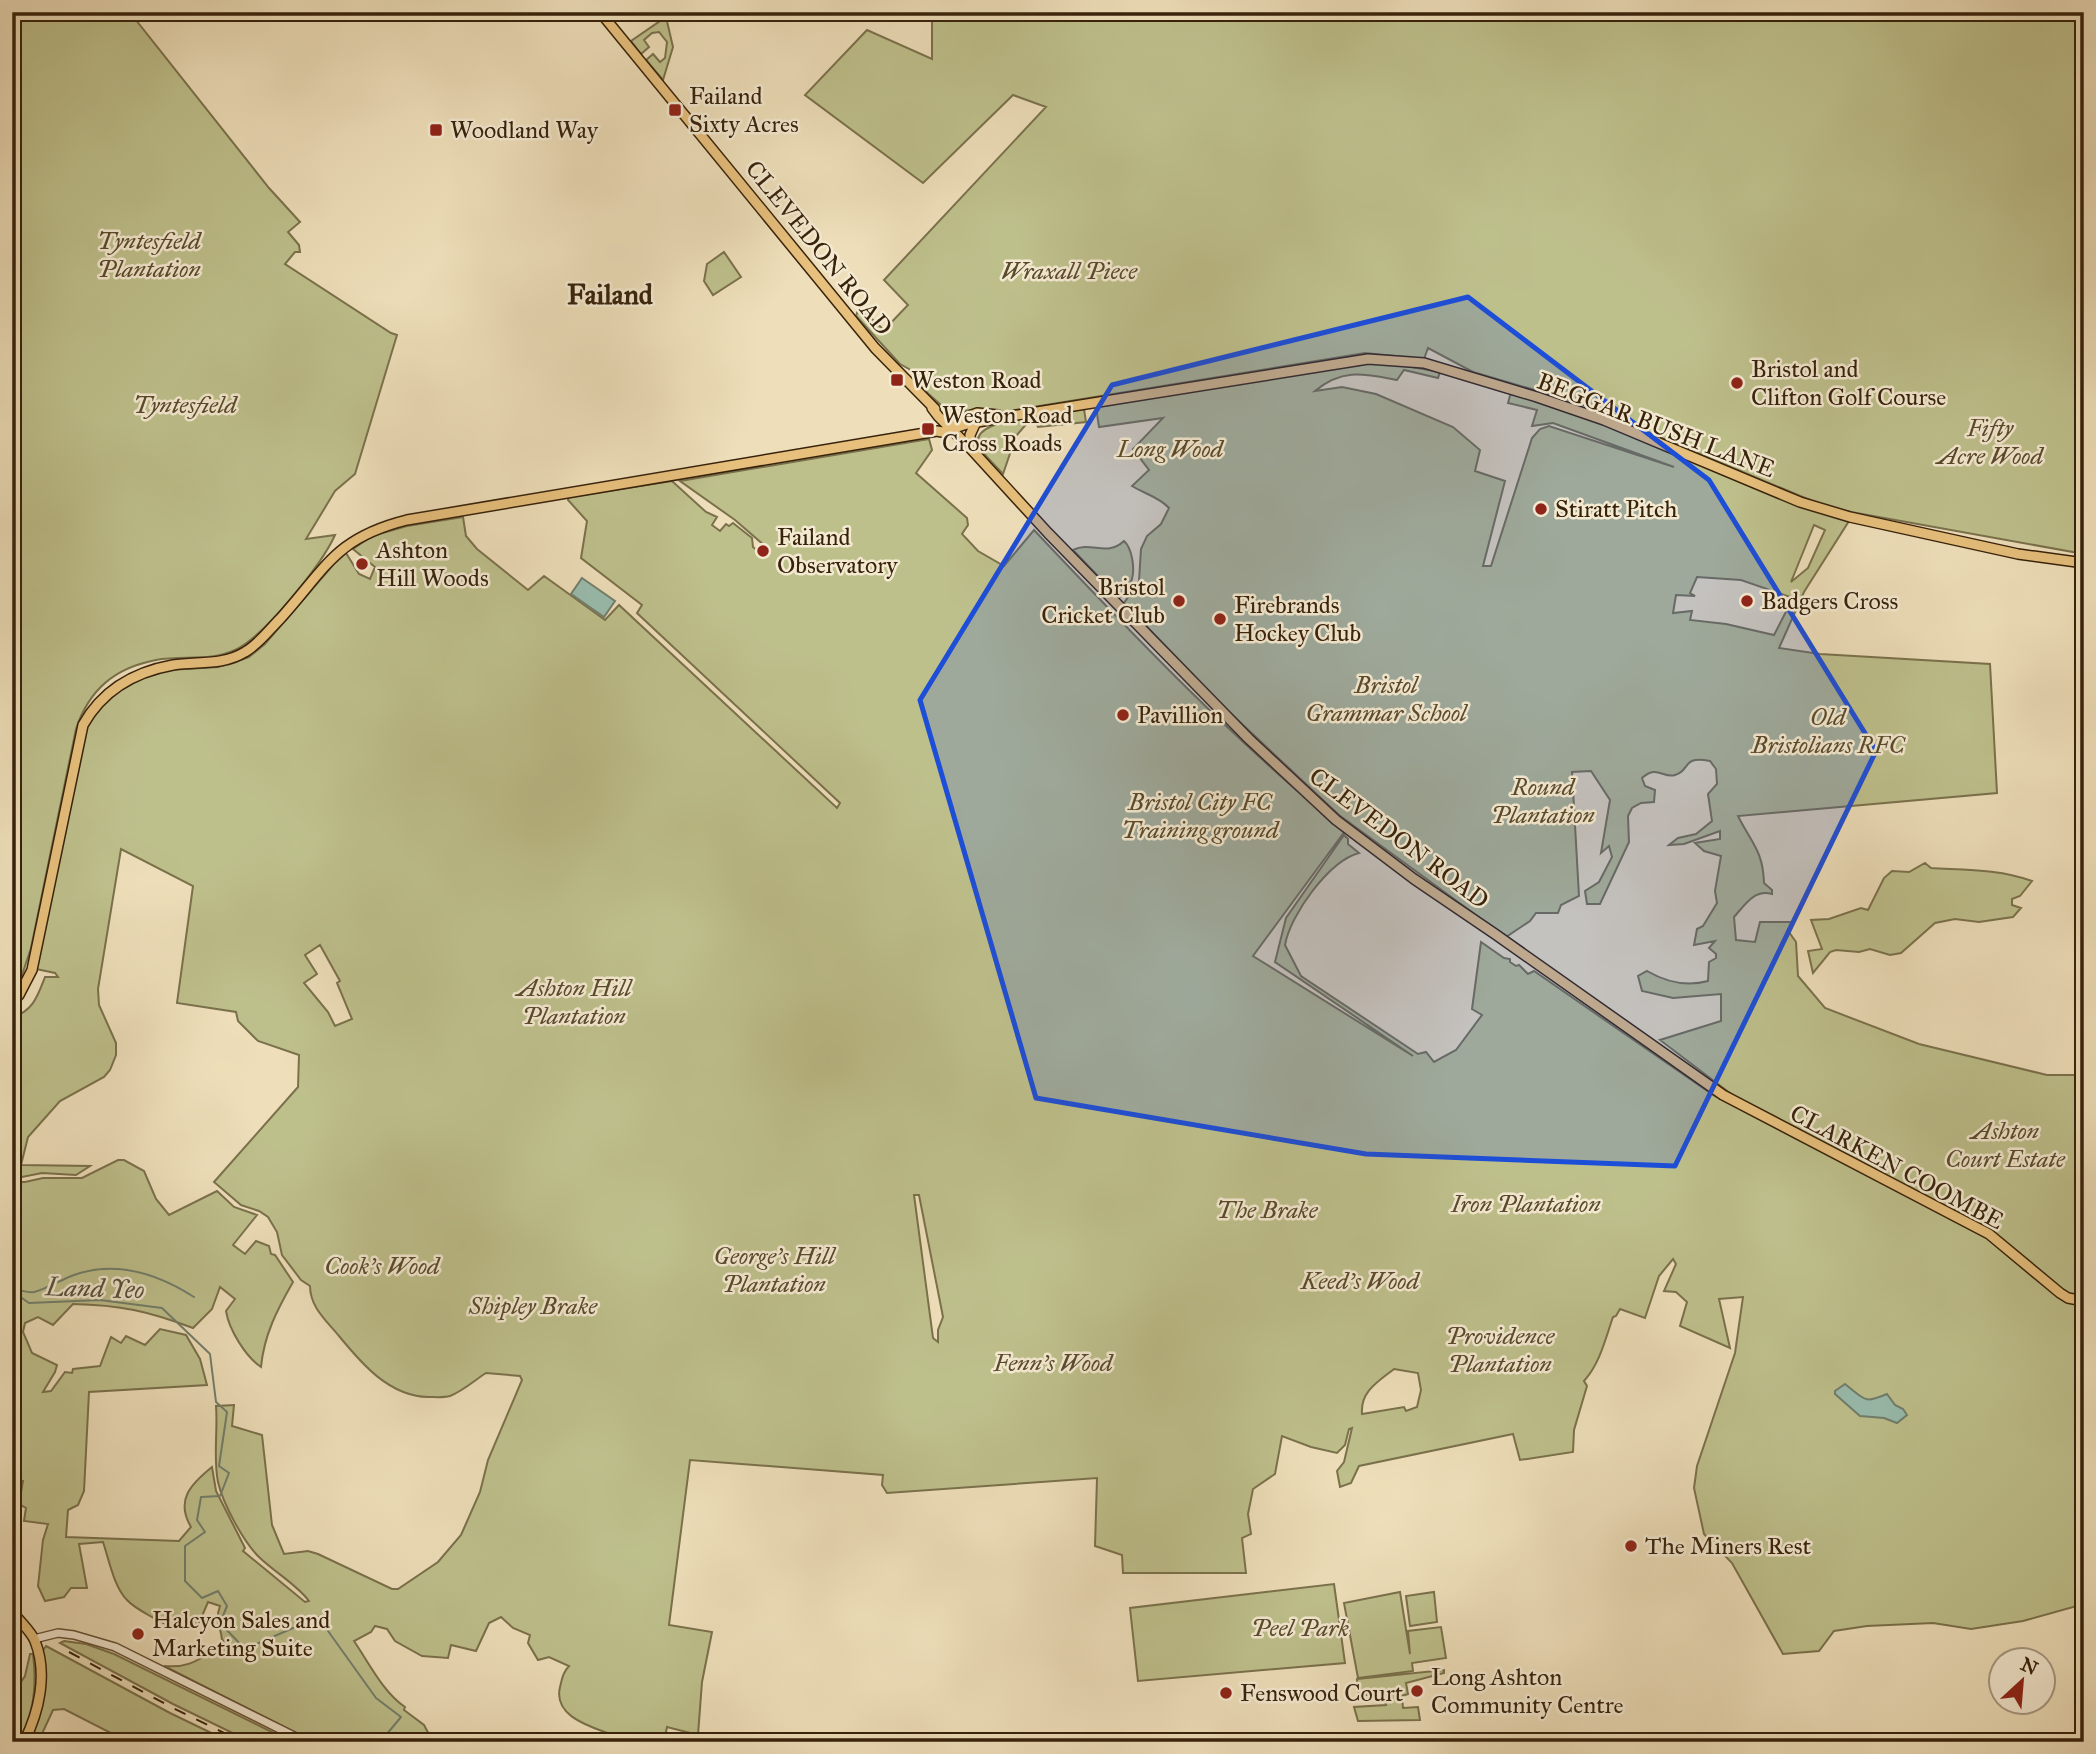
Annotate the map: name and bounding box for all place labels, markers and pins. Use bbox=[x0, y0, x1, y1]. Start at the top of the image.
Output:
place label: Failand Sixty Acres bbox=[689, 81, 799, 139]
marker: Failand Sixty Acres bbox=[667, 102, 683, 118]
place label: Woodland Way bbox=[450, 115, 599, 145]
marker: Woodland Way bbox=[428, 122, 444, 138]
place label: Bristol and Clifton Golf Course bbox=[1751, 354, 1946, 412]
place label: Weston Road bbox=[911, 365, 1042, 395]
marker: Weston Road bbox=[889, 372, 905, 388]
marker: Bristol and Clifton Golf Course bbox=[1729, 375, 1745, 391]
place label: Weston Road Cross Roads bbox=[942, 400, 1073, 458]
marker: Weston Road Cross Roads bbox=[920, 421, 936, 437]
place label: Stiratt Pitch bbox=[1555, 494, 1677, 524]
marker: Stiratt Pitch bbox=[1533, 501, 1549, 517]
place label: Failand Observatory bbox=[777, 522, 898, 580]
place label: Ashton Hill Woods bbox=[375, 535, 489, 593]
marker: Failand Observatory bbox=[755, 543, 771, 559]
marker: Ashton Hill Woods bbox=[354, 556, 370, 572]
place label: Bristol Cricket Club bbox=[1041, 572, 1166, 630]
place label: Badgers Cross bbox=[1761, 586, 1898, 616]
place label: Firebrands Hockey Club bbox=[1234, 590, 1361, 648]
marker: Bristol Cricket Club bbox=[1171, 593, 1187, 609]
marker: Badgers Cross bbox=[1739, 593, 1755, 609]
marker: Firebrands Hockey Club bbox=[1212, 611, 1228, 627]
place label: Pavillion bbox=[1137, 700, 1223, 730]
marker: Pavillion bbox=[1115, 707, 1131, 723]
place label: The Miners Rest bbox=[1645, 1531, 1812, 1561]
marker: The Miners Rest bbox=[1623, 1538, 1639, 1554]
place label: Halcyon Sales and Marketing Suite bbox=[152, 1605, 330, 1663]
marker: Halcyon Sales and Marketing Suite bbox=[130, 1626, 146, 1642]
place label: Long Ashton Community Centre bbox=[1431, 1662, 1623, 1720]
place label: Fenswood Court bbox=[1240, 1678, 1404, 1708]
marker: Long Ashton Community Centre bbox=[1409, 1683, 1425, 1699]
marker: Fenswood Court bbox=[1218, 1685, 1234, 1701]

